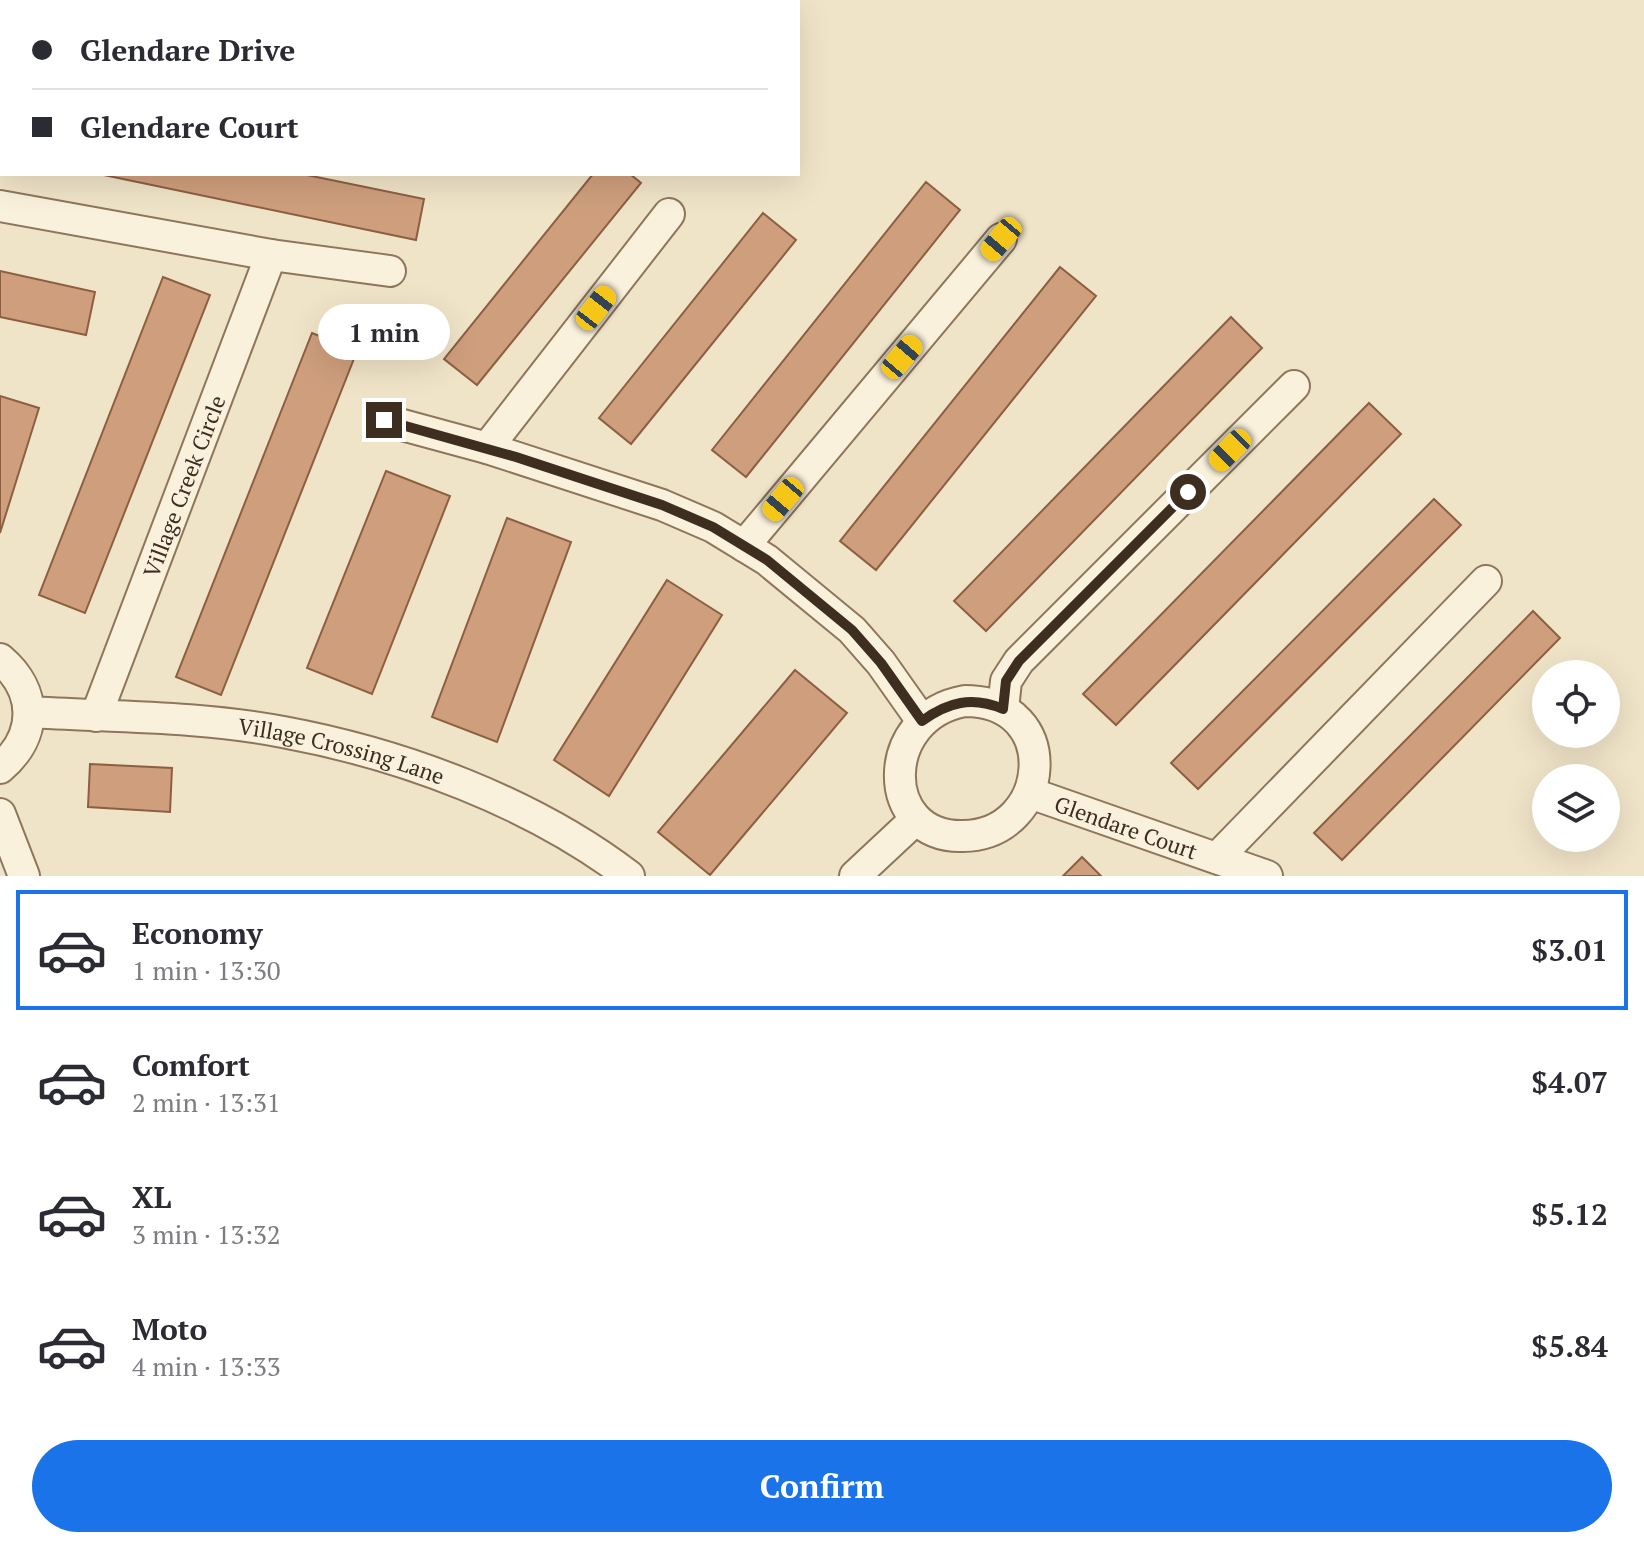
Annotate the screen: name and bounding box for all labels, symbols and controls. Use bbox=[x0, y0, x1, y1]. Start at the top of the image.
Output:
text: Glendare Drive bbox=[80, 30, 295, 70]
text: Glendare Court bbox=[80, 107, 299, 147]
car bbox=[976, 213, 1026, 265]
car bbox=[572, 282, 620, 334]
callout: 1 min bbox=[318, 304, 450, 360]
text: 1 min bbox=[348, 315, 420, 349]
car bbox=[877, 331, 927, 383]
street label: Village Creek Circle bbox=[136, 391, 231, 581]
route end bbox=[366, 402, 402, 438]
car bbox=[1205, 425, 1255, 475]
car bbox=[758, 473, 808, 525]
route start bbox=[1170, 474, 1206, 510]
map controls bbox=[1532, 660, 1620, 852]
button: locate bbox=[1532, 660, 1620, 748]
street label: Village Crossing Lane bbox=[237, 711, 449, 790]
button: layers bbox=[1532, 764, 1620, 852]
street label: Glendare Court bbox=[1051, 788, 1201, 865]
text: Economy bbox=[132, 913, 263, 953]
icon: car bbox=[36, 914, 108, 986]
text: $3.01 bbox=[1531, 930, 1608, 970]
text: 1 min · 13:30 bbox=[132, 953, 281, 987]
text: Comfort bbox=[132, 1045, 250, 1085]
icon: car bbox=[36, 1046, 108, 1118]
text: $4.07 bbox=[1531, 1062, 1608, 1102]
text: 2 min · 13:31 bbox=[132, 1085, 281, 1119]
text: XL bbox=[132, 1177, 171, 1217]
icon: car bbox=[36, 1178, 108, 1250]
text: $5.12 bbox=[1531, 1194, 1608, 1234]
text: 3 min · 13:32 bbox=[132, 1217, 281, 1251]
text: Moto bbox=[132, 1309, 207, 1349]
icon: car bbox=[36, 1310, 108, 1382]
text: $5.84 bbox=[1531, 1326, 1608, 1366]
text: 4 min · 13:33 bbox=[132, 1349, 281, 1383]
button: Confirm bbox=[32, 1440, 1612, 1532]

